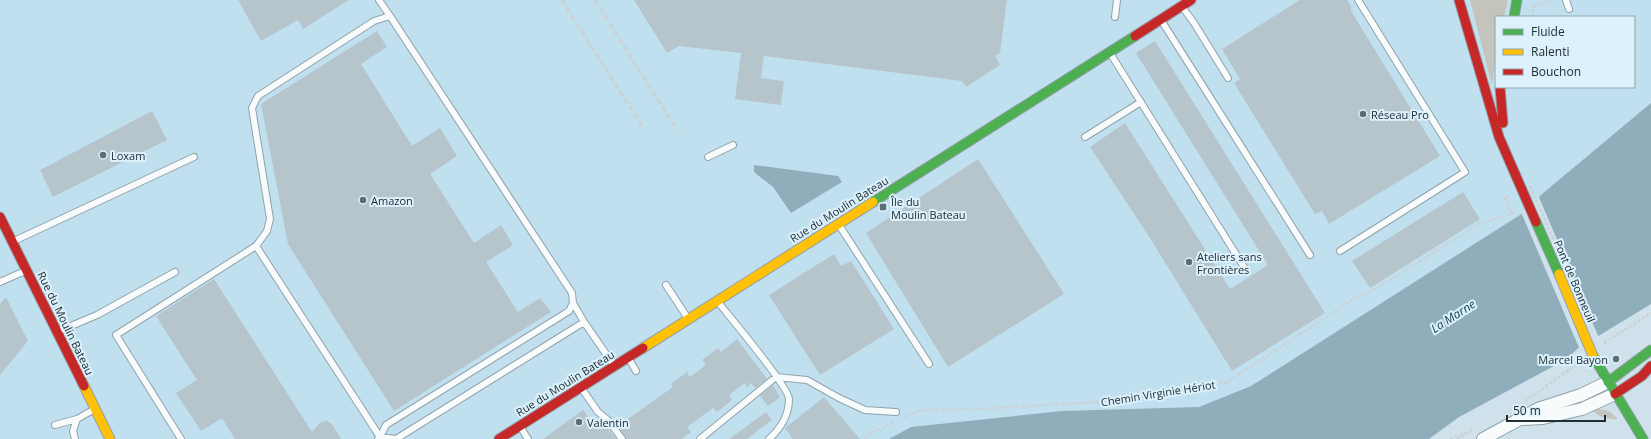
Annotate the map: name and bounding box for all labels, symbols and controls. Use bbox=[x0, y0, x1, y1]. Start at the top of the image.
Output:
legend bbox=[1495, 16, 1635, 88]
text: Fluide bbox=[1531, 23, 1565, 40]
text: Ralenti bbox=[1531, 43, 1570, 60]
text: Bouchon bbox=[1531, 63, 1581, 80]
place label: Réseau Pro bbox=[1371, 107, 1429, 122]
marker: Réseau Pro bbox=[1358, 109, 1368, 119]
place label: Loxam bbox=[111, 148, 145, 163]
marker: Loxam bbox=[98, 150, 108, 160]
street label: Rue du Moulin Bateau bbox=[787, 173, 891, 245]
place label: Amazon bbox=[371, 193, 413, 208]
place label: Île du Moulin Bateau bbox=[890, 194, 966, 222]
marker: Amazon bbox=[358, 195, 368, 205]
marker: Île du Moulin Bateau bbox=[878, 202, 888, 212]
street label: Pont de Bonneuil bbox=[1551, 237, 1599, 325]
place label: Ateliers sans Frontières bbox=[1197, 249, 1262, 277]
marker: Ateliers sans Frontières bbox=[1184, 257, 1194, 267]
street label: Rue du Moulin Bateau bbox=[34, 269, 98, 377]
water label: La Marne bbox=[1427, 295, 1479, 337]
street label: Rue du Moulin Bateau bbox=[513, 347, 617, 419]
place label: Marcel Bayon bbox=[1538, 352, 1608, 367]
marker: Marcel Bayon bbox=[1611, 354, 1621, 364]
street label: Chemin Virginie Hériot bbox=[1100, 377, 1216, 409]
scale bar bbox=[1507, 397, 1605, 423]
text: 50 m bbox=[1513, 402, 1541, 419]
place label: Valentin bbox=[587, 415, 629, 430]
marker: Valentin bbox=[574, 417, 584, 427]

